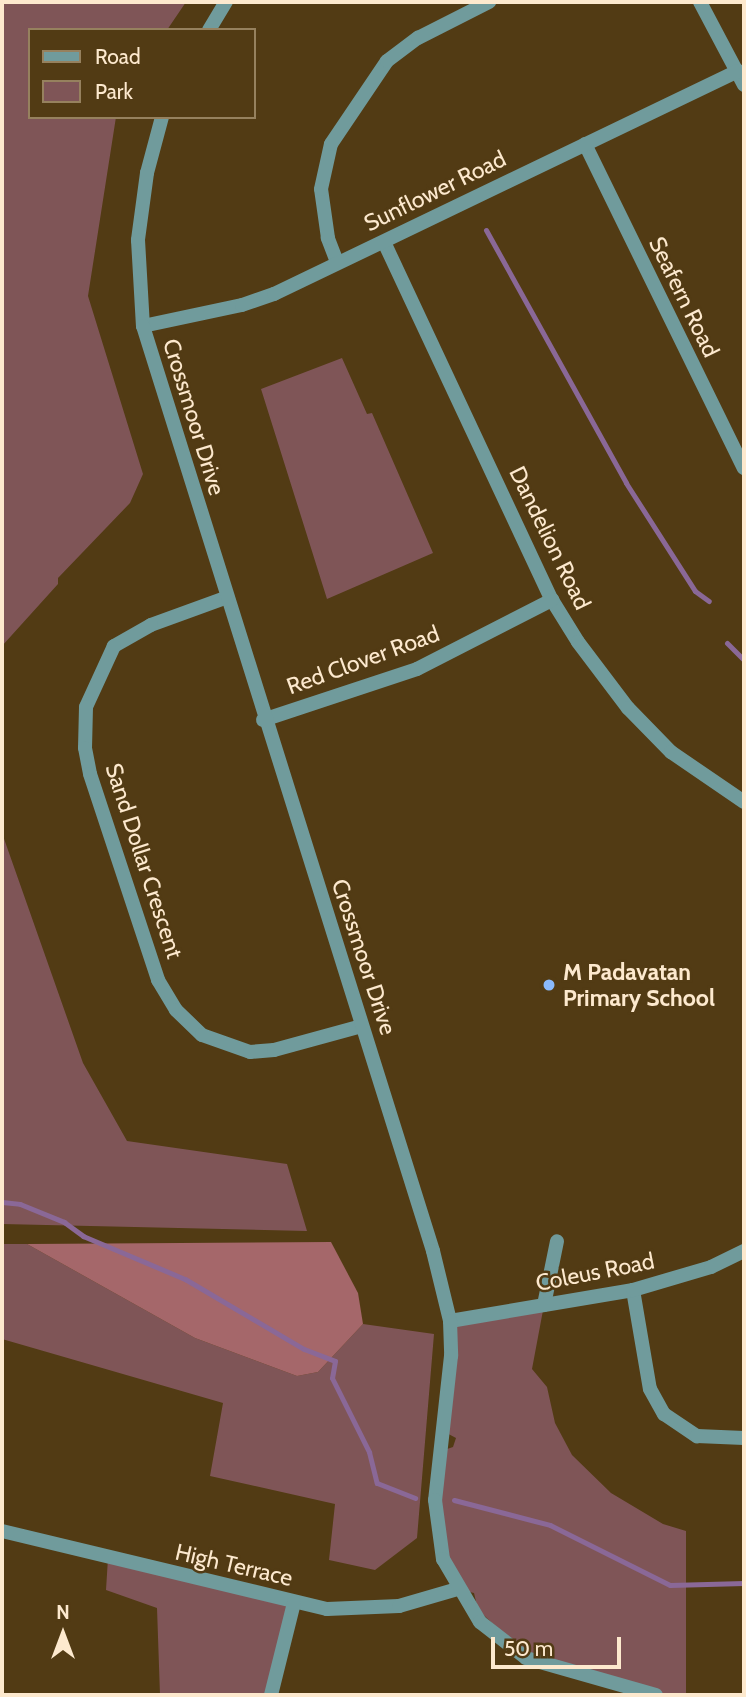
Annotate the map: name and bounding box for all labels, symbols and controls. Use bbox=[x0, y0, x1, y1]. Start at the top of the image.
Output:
legend bbox=[28, 28, 256, 119]
text: Road bbox=[95, 44, 141, 69]
text: Park bbox=[95, 79, 133, 104]
street label: Sunflower Road bbox=[360, 145, 510, 237]
street label: Seafern Road bbox=[643, 232, 725, 362]
street label: Crossmoor Drive bbox=[157, 335, 231, 499]
street label: Dandelion Road bbox=[503, 462, 597, 614]
street label: Red Clover Road bbox=[283, 620, 443, 700]
street label: Sand Dollar Crescent bbox=[99, 760, 189, 962]
street label: Crossmoor Drive bbox=[326, 876, 402, 1038]
place label: M Padavatan Primary School bbox=[563, 958, 715, 1012]
marker: M Padavatan Primary School bbox=[541, 977, 557, 993]
street label: Coleus Road bbox=[533, 1247, 657, 1297]
street label: High Terrace bbox=[173, 1538, 295, 1592]
north arrow bbox=[28, 1599, 98, 1669]
text: N bbox=[56, 1601, 70, 1624]
scale bar bbox=[494, 1624, 624, 1668]
text: 50 m bbox=[504, 1636, 553, 1661]

